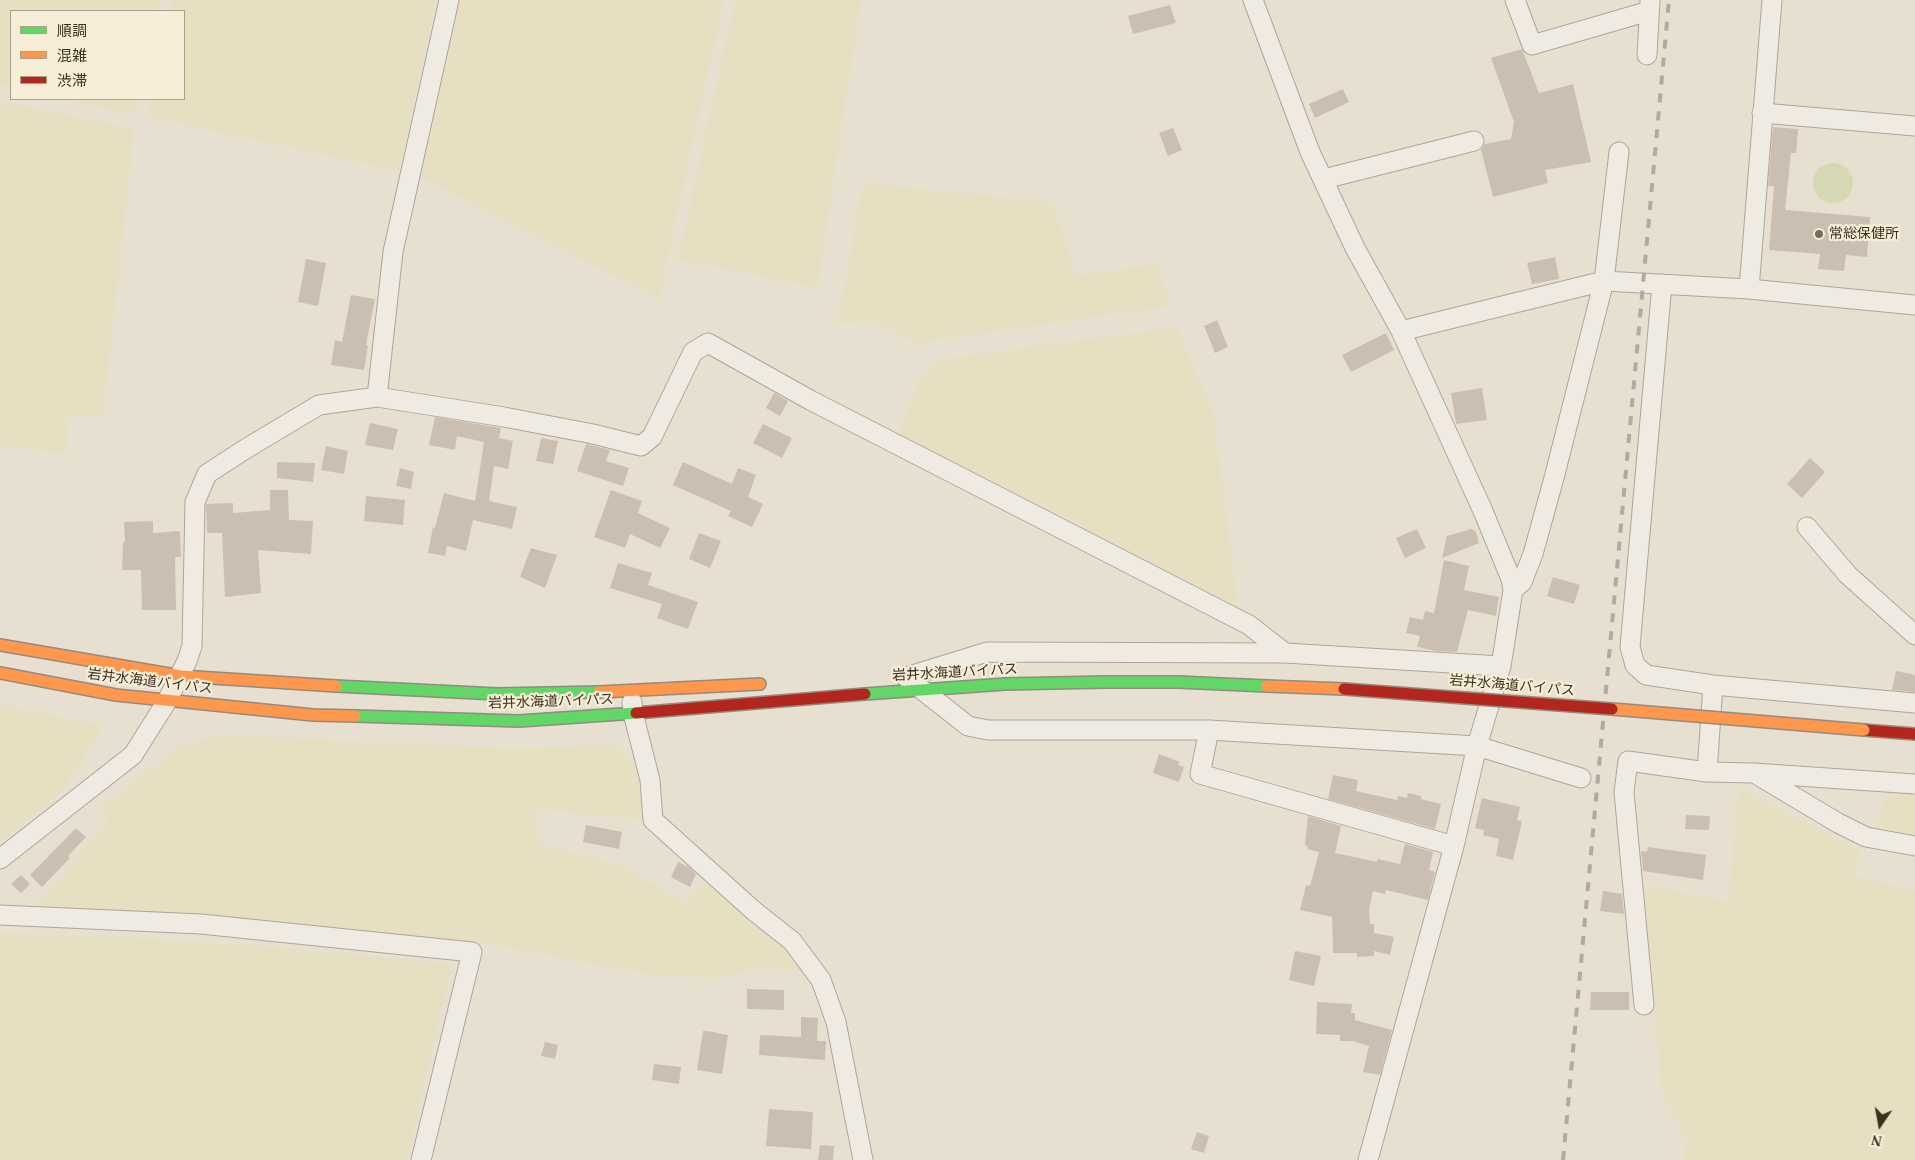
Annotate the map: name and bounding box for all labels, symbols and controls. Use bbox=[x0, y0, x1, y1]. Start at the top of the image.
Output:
legend bbox=[10, 10, 185, 100]
text: 順調 bbox=[57, 23, 87, 39]
text: 混雑 bbox=[57, 48, 87, 64]
text: 渋滞 bbox=[57, 73, 87, 89]
place label: 常総保健所 bbox=[1829, 226, 1899, 242]
marker: 常総保健所 bbox=[1813, 228, 1825, 240]
street label: 岩井水海道バイパス bbox=[892, 661, 1018, 685]
street label: 岩井水海道バイパス bbox=[86, 666, 214, 698]
street label: 岩井水海道バイパス bbox=[1449, 672, 1575, 700]
street label: 岩井水海道バイパス bbox=[488, 691, 614, 713]
north arrow bbox=[1855, 1100, 1905, 1150]
text: N bbox=[1870, 1132, 1883, 1149]

